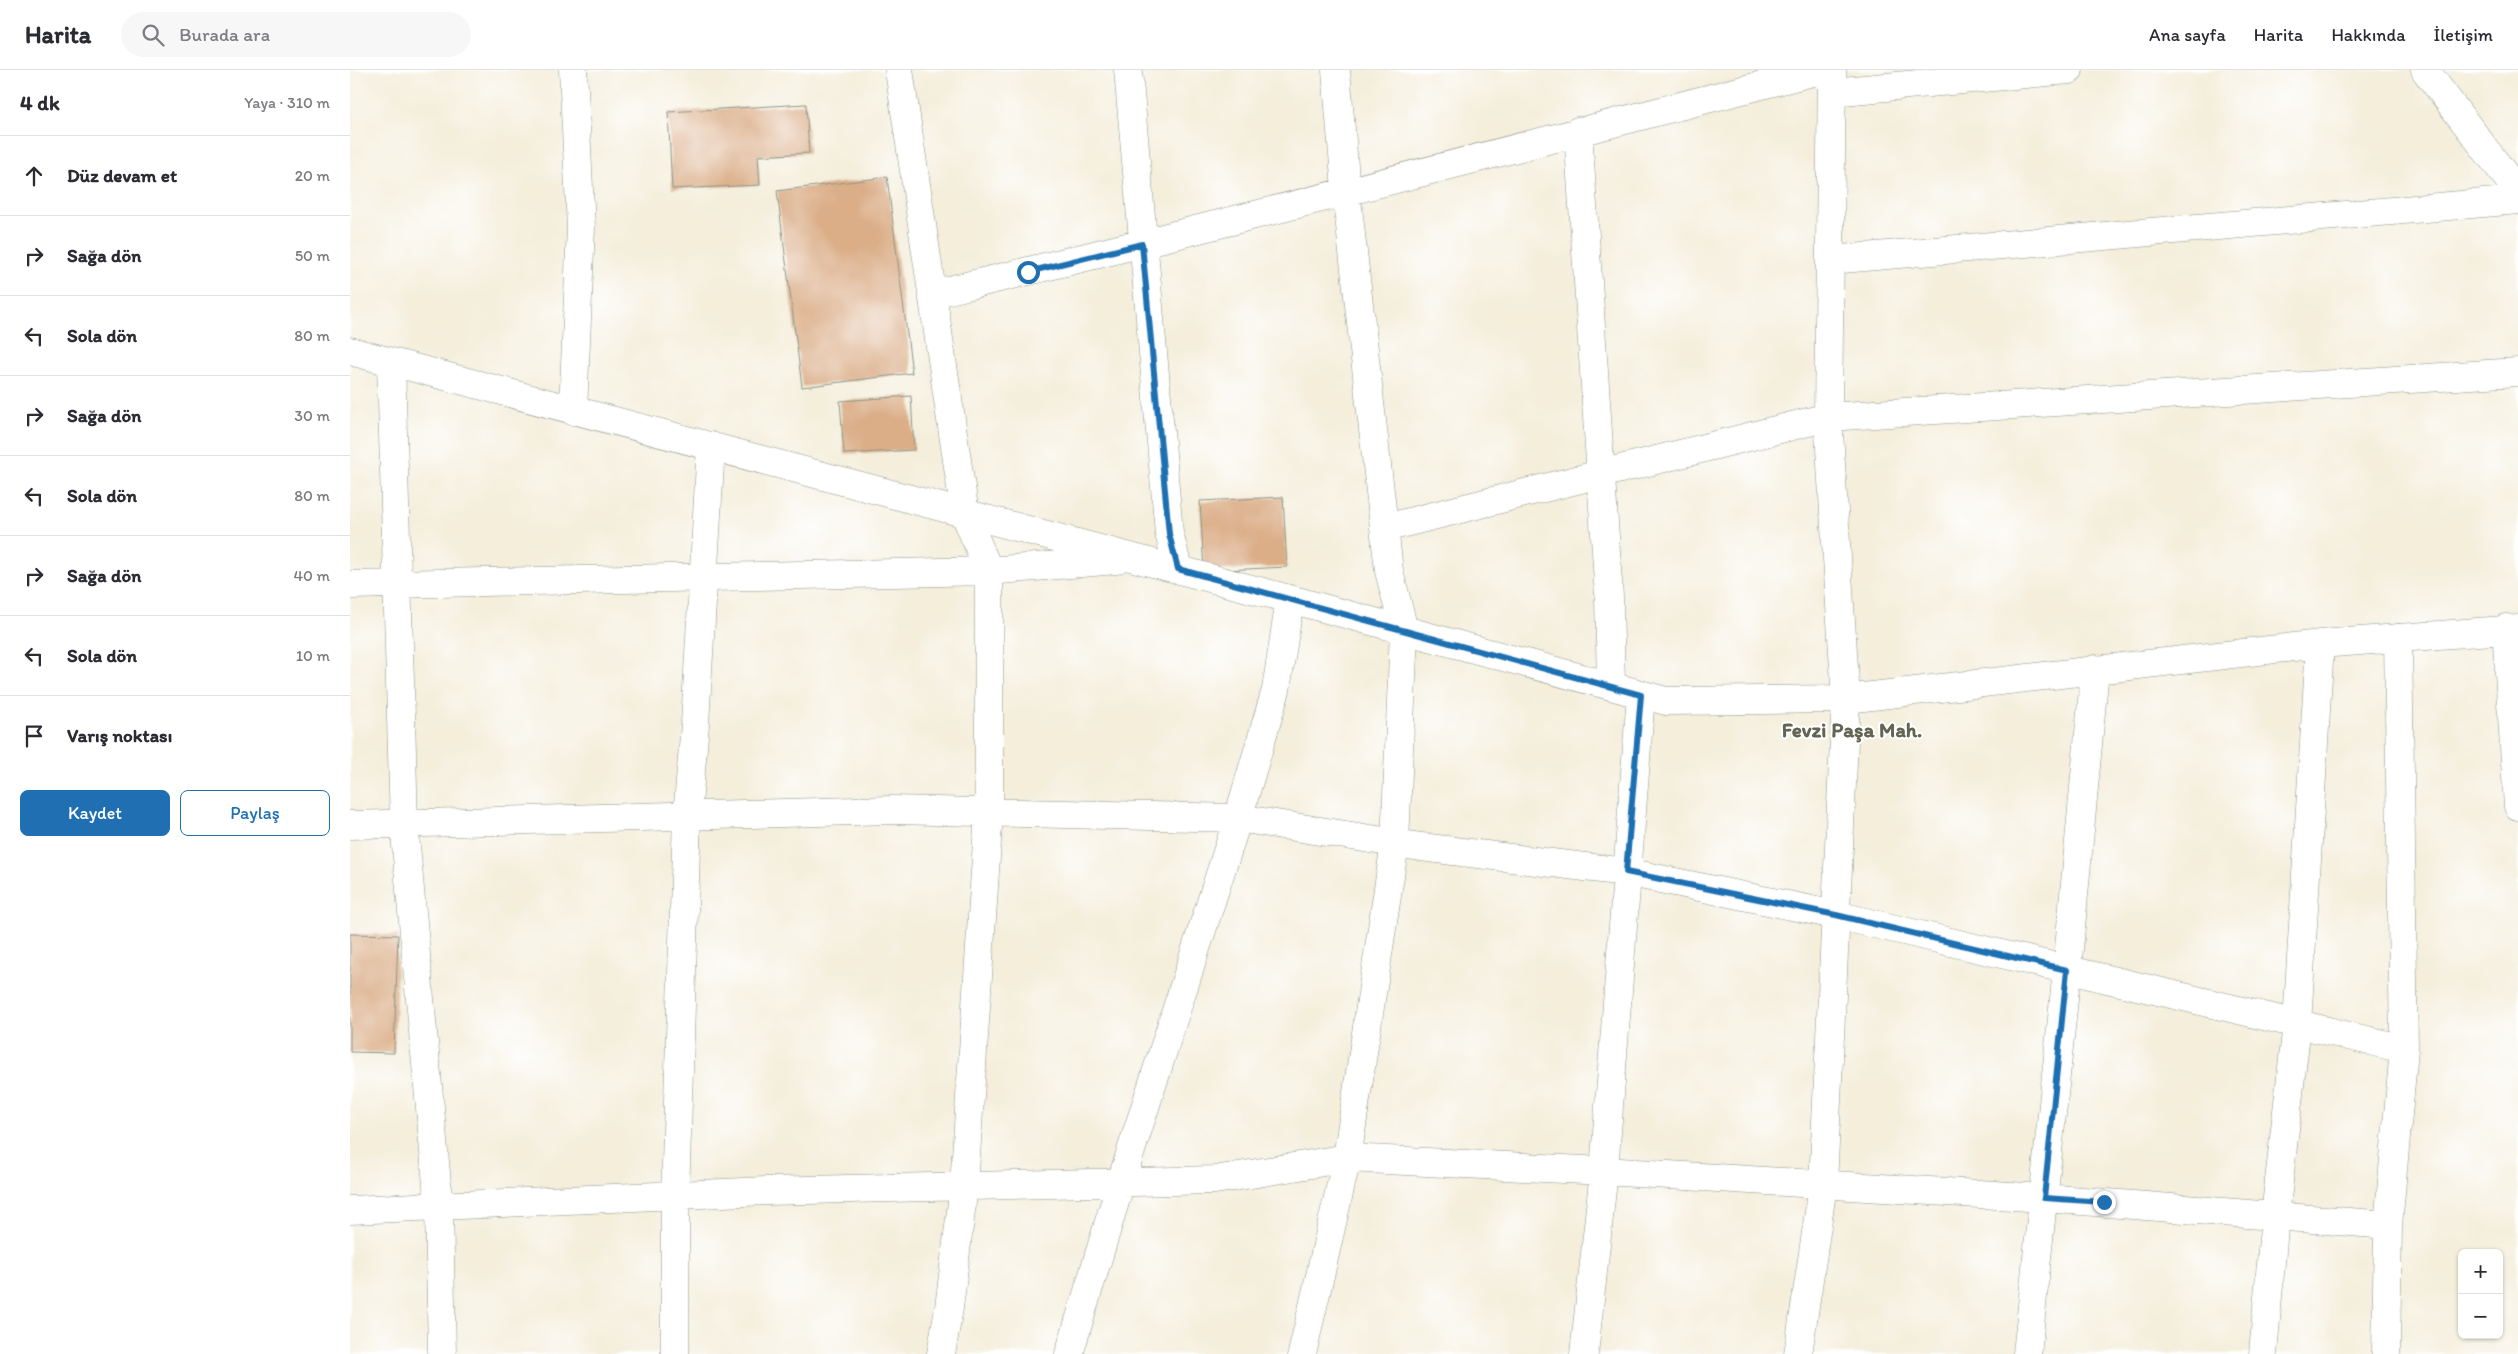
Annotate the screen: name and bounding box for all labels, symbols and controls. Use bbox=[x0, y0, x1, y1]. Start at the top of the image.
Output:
search box bbox=[121, 12, 471, 57]
text: Harita bbox=[25, 20, 91, 49]
icon: search bbox=[139, 21, 167, 49]
text: Burada ara bbox=[179, 23, 270, 46]
text: Ana sayfa bbox=[2149, 24, 2226, 46]
text: Harita bbox=[2254, 24, 2303, 46]
text: Hakkında bbox=[2331, 24, 2406, 46]
text: İletişim bbox=[2434, 24, 2493, 46]
text: 4 dk bbox=[20, 90, 60, 115]
text: Yaya · 310 m bbox=[244, 93, 330, 112]
icon: ahead bbox=[20, 162, 48, 190]
text: Düz devam et bbox=[67, 164, 177, 187]
text: 20 m bbox=[295, 166, 330, 185]
icon: right bbox=[20, 242, 48, 270]
text: Sağa dön bbox=[67, 244, 141, 267]
text: 50 m bbox=[295, 246, 330, 265]
route start bbox=[1017, 261, 1040, 284]
icon: left bbox=[20, 322, 48, 350]
text: Sola dön bbox=[67, 324, 137, 347]
text: 80 m bbox=[294, 326, 330, 345]
icon: right bbox=[20, 402, 48, 430]
text: Sağa dön bbox=[67, 404, 141, 427]
text: 30 m bbox=[294, 406, 330, 425]
icon: left bbox=[20, 482, 48, 510]
text: Sola dön bbox=[67, 484, 137, 507]
text: 80 m bbox=[294, 486, 330, 505]
icon: right bbox=[20, 562, 48, 590]
text: Sağa dön bbox=[67, 564, 141, 587]
text: 40 m bbox=[293, 566, 330, 585]
icon: left bbox=[20, 642, 48, 670]
text: Sola dön bbox=[67, 644, 137, 667]
text: 10 m bbox=[296, 646, 330, 665]
district label: Fevzi Paşa Mah. bbox=[1782, 717, 1922, 743]
icon: arrive bbox=[20, 722, 48, 750]
text: Varış noktası bbox=[67, 724, 172, 747]
button: Kaydet bbox=[20, 790, 170, 836]
button: Paylaş bbox=[180, 790, 330, 836]
route end bbox=[2093, 1191, 2116, 1214]
map controls bbox=[2458, 1249, 2503, 1339]
button: + bbox=[2458, 1249, 2503, 1294]
button: − bbox=[2458, 1294, 2503, 1339]

